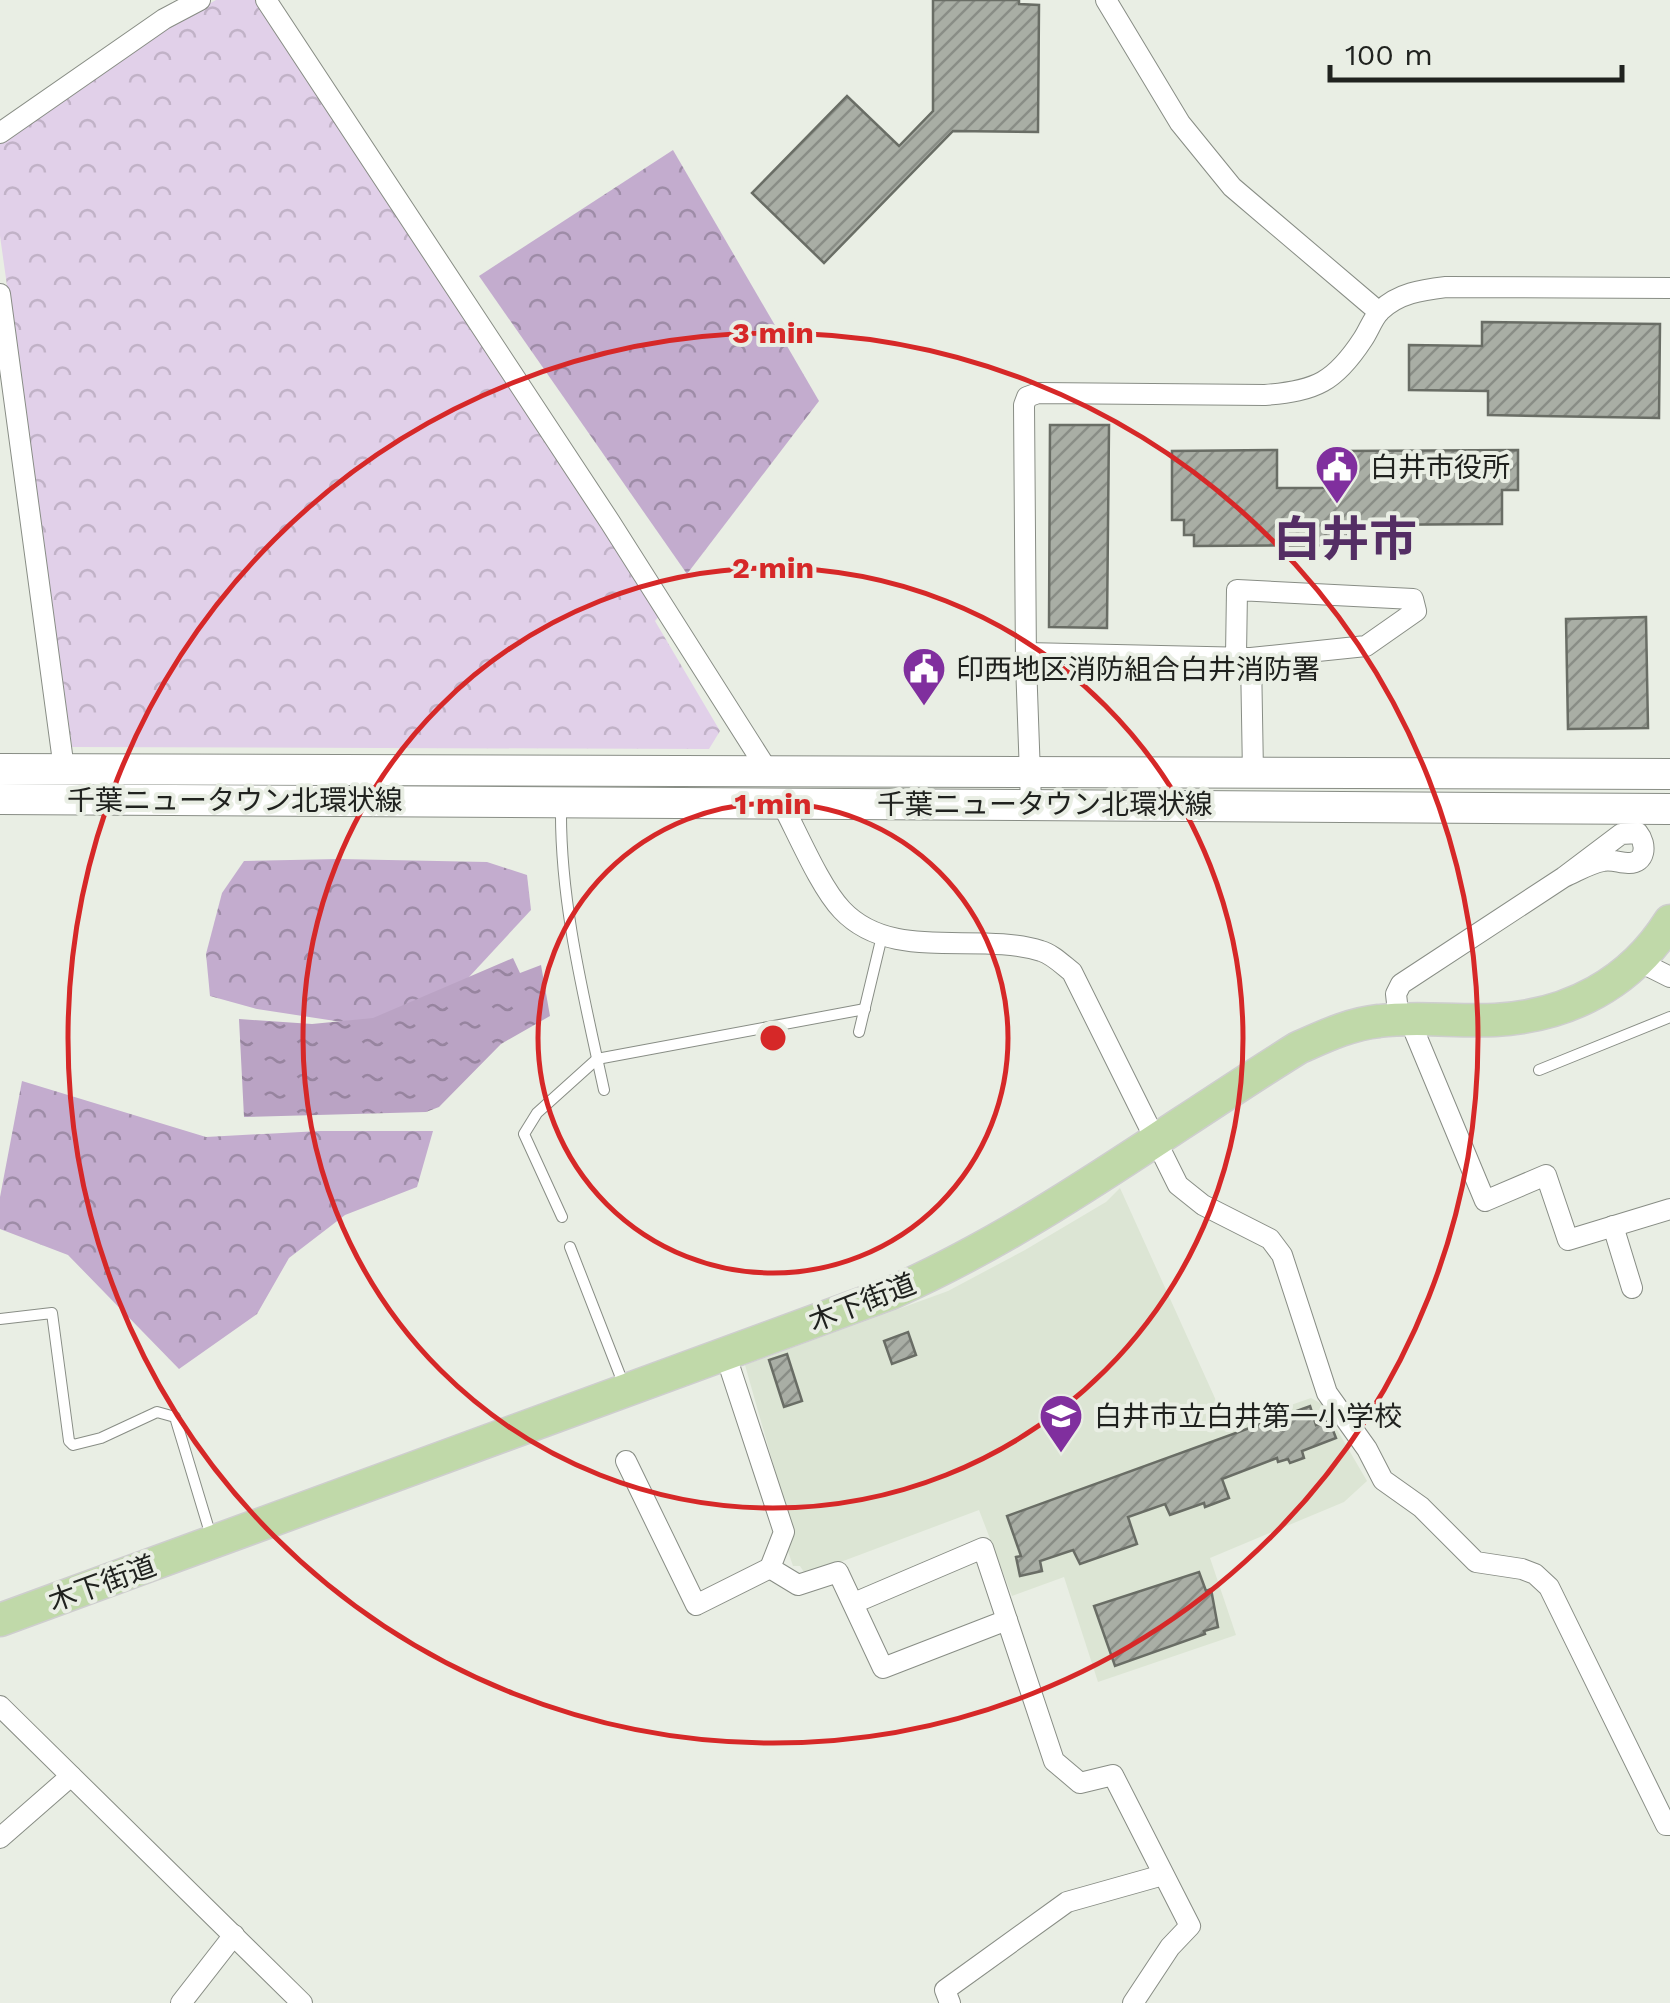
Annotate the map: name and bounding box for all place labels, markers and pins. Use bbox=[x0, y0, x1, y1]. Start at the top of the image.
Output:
public building icon: 白井市役所 bbox=[1314, 444, 1360, 505]
place label: 白井市役所 bbox=[1370, 451, 1510, 484]
public building icon: 印西地区消防組合白井消防署 bbox=[901, 646, 947, 707]
place label: 印西地区消防組合白井消防署 bbox=[956, 653, 1320, 686]
centre of rings bbox=[755, 1020, 791, 1056]
school or university icon: 白井市立白井第一小学校 bbox=[1038, 1393, 1084, 1454]
place label: 白井市立白井第一小学校 bbox=[1094, 1400, 1402, 1433]

